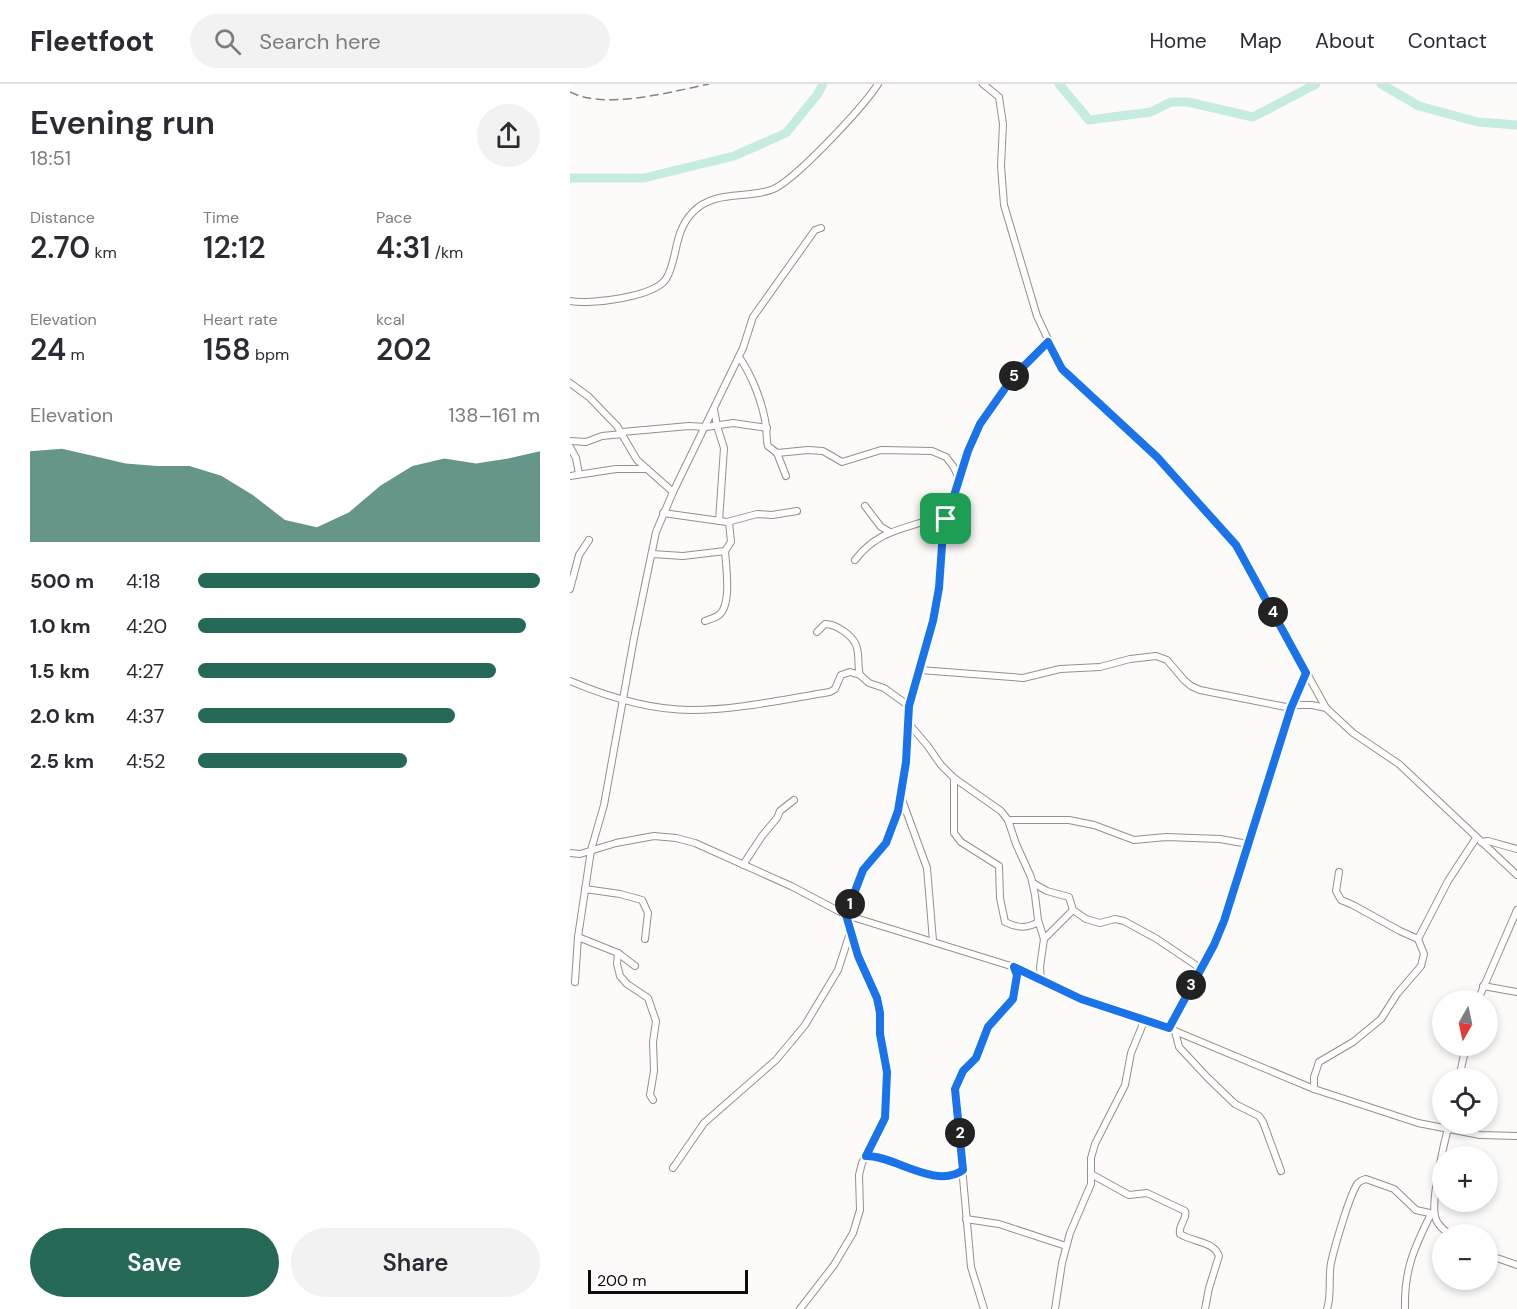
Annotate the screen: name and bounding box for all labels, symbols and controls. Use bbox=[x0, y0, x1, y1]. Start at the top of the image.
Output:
search box bbox=[190, 14, 610, 68]
text: Fleetfoot bbox=[30, 23, 154, 60]
icon: search bbox=[211, 25, 244, 58]
text: Search here bbox=[259, 27, 381, 56]
text: Home bbox=[1149, 27, 1207, 55]
text: Map bbox=[1240, 27, 1282, 55]
text: About bbox=[1315, 27, 1375, 55]
text: Contact bbox=[1408, 27, 1487, 55]
text: Evening run bbox=[30, 101, 215, 144]
button: share bbox=[477, 104, 540, 167]
text: 18:51 bbox=[30, 145, 71, 171]
text: Distance bbox=[30, 207, 95, 228]
text: Time bbox=[203, 207, 239, 228]
text: Pace bbox=[376, 207, 412, 228]
text: 2.70 bbox=[30, 228, 90, 267]
text: 12:12 bbox=[203, 228, 266, 267]
text: 4:31 bbox=[376, 228, 430, 267]
text: km bbox=[90, 242, 117, 263]
text: /km bbox=[430, 242, 463, 263]
text: Elevation bbox=[30, 309, 97, 330]
text: Heart rate bbox=[203, 309, 278, 330]
text: kcal bbox=[376, 309, 405, 330]
text: 24 bbox=[30, 330, 66, 369]
text: 158 bbox=[203, 330, 251, 369]
text: 202 bbox=[376, 330, 431, 369]
text: m bbox=[66, 344, 85, 365]
text: bpm bbox=[251, 344, 289, 365]
pin: 5 bbox=[999, 361, 1029, 391]
text: 5 bbox=[1009, 365, 1019, 386]
text: Elevation bbox=[30, 402, 113, 428]
text: 138–161 m bbox=[448, 402, 540, 428]
pin bbox=[920, 493, 971, 544]
icon: arrive bbox=[929, 502, 962, 535]
text: 500 m bbox=[30, 568, 94, 594]
text: 4:18 bbox=[126, 568, 161, 594]
pin: 4 bbox=[1258, 597, 1288, 627]
text: 4 bbox=[1268, 601, 1278, 622]
text: 1.0 km bbox=[30, 613, 91, 639]
text: 4:20 bbox=[126, 613, 167, 639]
text: 1.5 km bbox=[30, 658, 90, 684]
text: 4:27 bbox=[126, 658, 164, 684]
text: 2.0 km bbox=[30, 703, 95, 729]
text: 4:37 bbox=[126, 703, 164, 729]
text: 2.5 km bbox=[30, 748, 94, 774]
text: 4:52 bbox=[126, 748, 166, 774]
pin: 1 bbox=[835, 889, 865, 919]
text: 1 bbox=[847, 893, 853, 914]
pin: 3 bbox=[1176, 970, 1206, 1000]
text: 3 bbox=[1186, 974, 1196, 995]
north arrow bbox=[1432, 990, 1498, 1056]
map controls bbox=[1432, 990, 1498, 1290]
button: locate bbox=[1432, 1068, 1498, 1134]
pin: 2 bbox=[945, 1118, 975, 1148]
text: 2 bbox=[955, 1122, 965, 1143]
button: + bbox=[1432, 1146, 1498, 1212]
button: − bbox=[1432, 1224, 1498, 1290]
button: Save bbox=[30, 1228, 279, 1297]
button: Share bbox=[291, 1228, 540, 1297]
scale bar bbox=[588, 1267, 748, 1294]
text: 200 m bbox=[597, 1270, 646, 1291]

